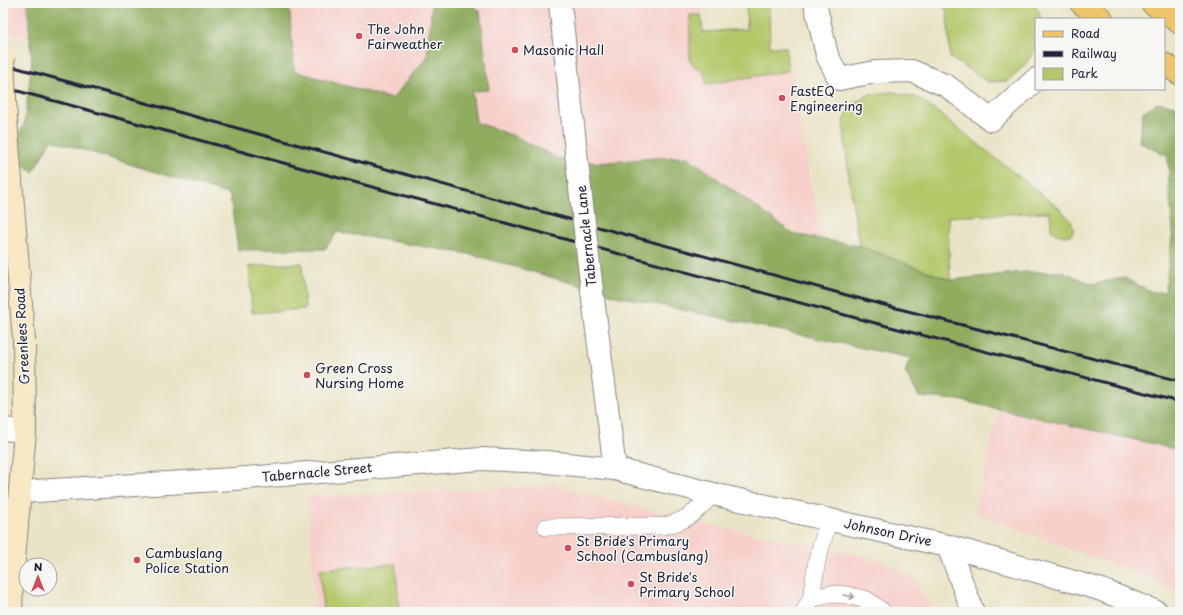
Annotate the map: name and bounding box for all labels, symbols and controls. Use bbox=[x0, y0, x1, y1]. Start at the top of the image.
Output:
legend bbox=[1035, 18, 1165, 90]
place label: The John Fairweather bbox=[367, 19, 444, 53]
text: Road bbox=[1071, 24, 1100, 42]
marker: The John Fairweather bbox=[354, 31, 364, 41]
place label: Masonic Hall bbox=[523, 40, 604, 59]
text: Railway bbox=[1071, 44, 1117, 62]
marker: Masonic Hall bbox=[510, 45, 520, 55]
text: Park bbox=[1071, 64, 1098, 82]
place label: FastEQ Engineering bbox=[790, 81, 863, 115]
marker: FastEQ Engineering bbox=[777, 93, 787, 103]
street label: Tabernacle Lane bbox=[571, 184, 600, 288]
street label: Greenlees Road bbox=[9, 287, 34, 385]
place label: Green Cross Nursing Home bbox=[315, 358, 404, 392]
marker: Green Cross Nursing Home bbox=[302, 370, 312, 380]
street label: Tabernacle Street bbox=[261, 457, 373, 486]
street label: Johnson Drive bbox=[842, 513, 934, 550]
place label: St Bride's Primary School (Cambuslang) bbox=[576, 531, 709, 565]
place label: Cambuslang Police Station bbox=[145, 543, 229, 577]
marker: St Bride's Primary School (Cambuslang) bbox=[563, 543, 573, 553]
marker: Cambuslang Police Station bbox=[132, 555, 142, 565]
north arrow bbox=[18, 557, 58, 597]
text: N bbox=[34, 558, 43, 575]
place label: St Bride's Primary School bbox=[639, 567, 735, 601]
marker: St Bride's Primary School bbox=[626, 579, 636, 589]
one-way arrow bbox=[842, 593, 855, 601]

